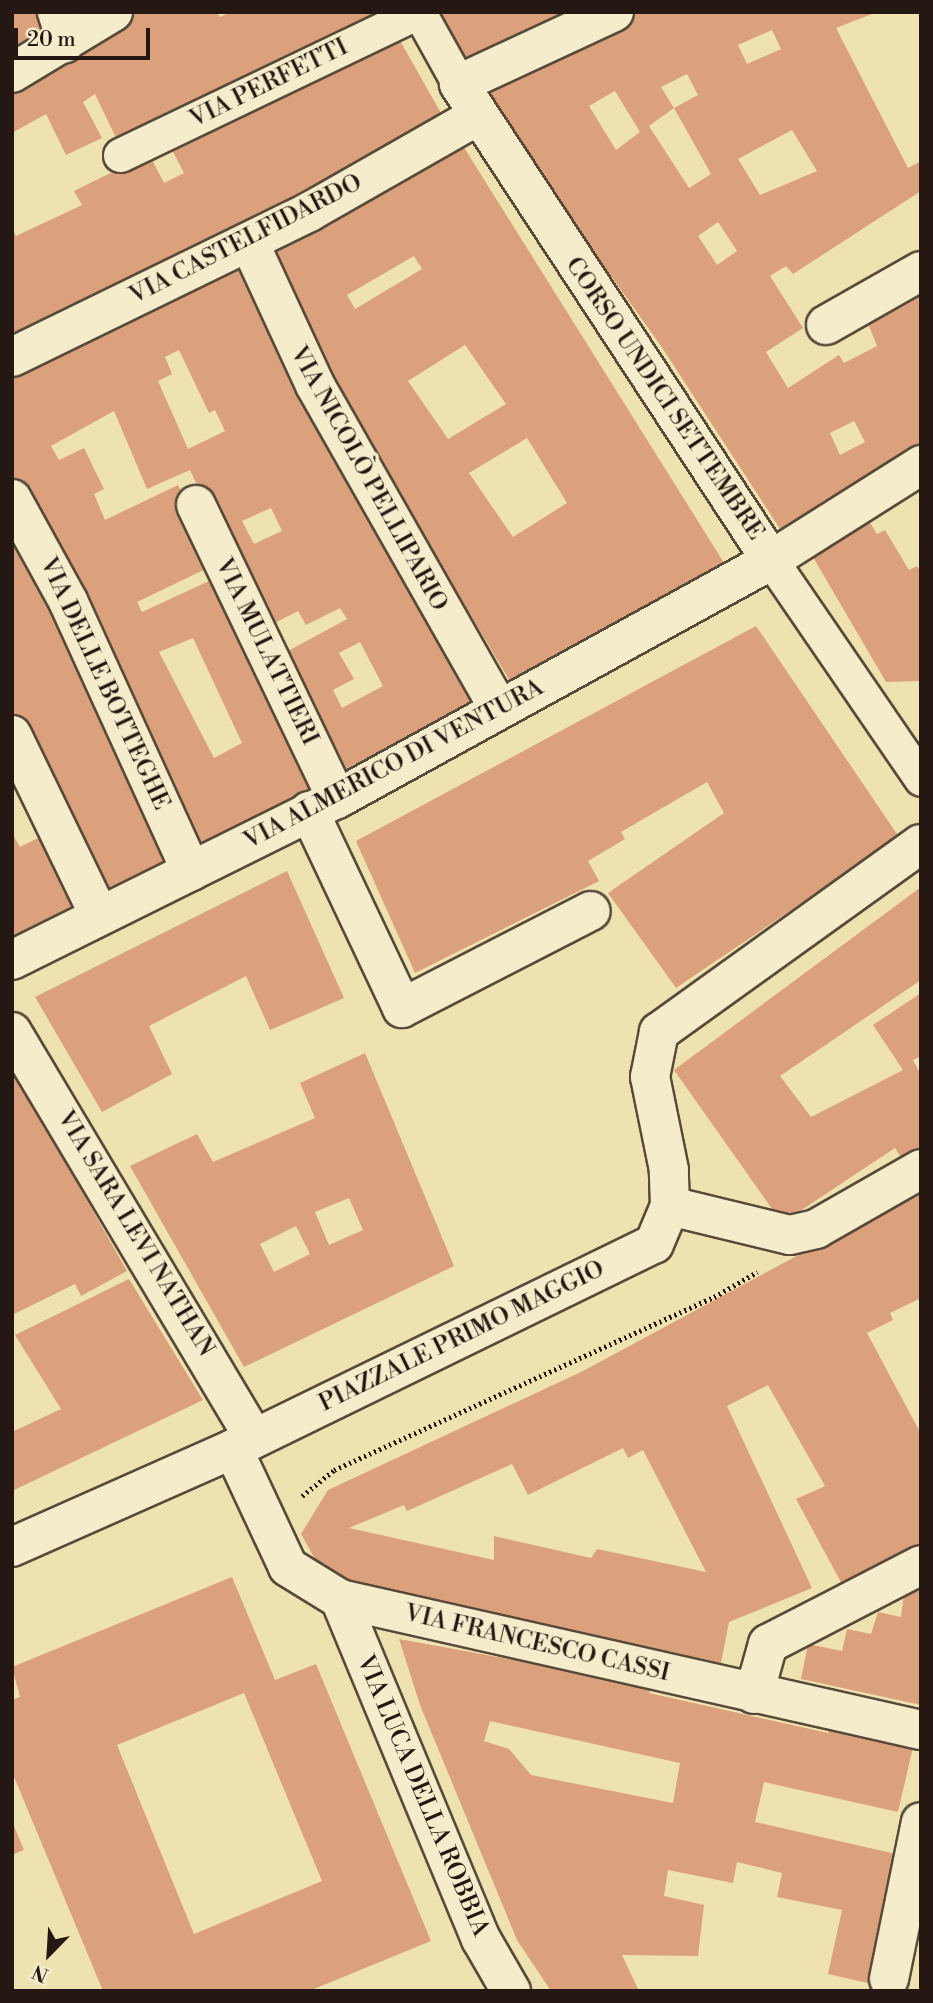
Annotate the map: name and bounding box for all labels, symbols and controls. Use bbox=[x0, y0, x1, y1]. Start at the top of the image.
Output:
scale bar bbox=[18, 14, 154, 58]
text: 20 m bbox=[27, 27, 76, 53]
street label: VIA PERFETTI bbox=[185, 33, 353, 135]
street label: VIA CASTELFIDARDO bbox=[125, 169, 367, 311]
street label: CORSO UNDICI SETTEMBRE bbox=[558, 252, 770, 546]
street label: VIA NICOLÒ PELLIPARIO bbox=[283, 342, 453, 616]
street label: VIA DELLE BOTTEGHE bbox=[33, 553, 175, 815]
street label: VIA MULATTIERI bbox=[208, 554, 324, 750]
street label: VIA ALMERICO DI VENTURA bbox=[239, 674, 549, 856]
street label: VIA SARA LEVI NATHAN bbox=[50, 1106, 220, 1362]
street label: PIAZZALE PRIMO MAGGIO bbox=[315, 1255, 609, 1419]
street label: VIA FRANCESCO CASSI bbox=[402, 1599, 672, 1689]
street label: VIA LUCA DELLA ROBBIA bbox=[350, 1651, 494, 1941]
north arrow bbox=[14, 1919, 84, 1989]
text: N bbox=[29, 1959, 52, 1987]

